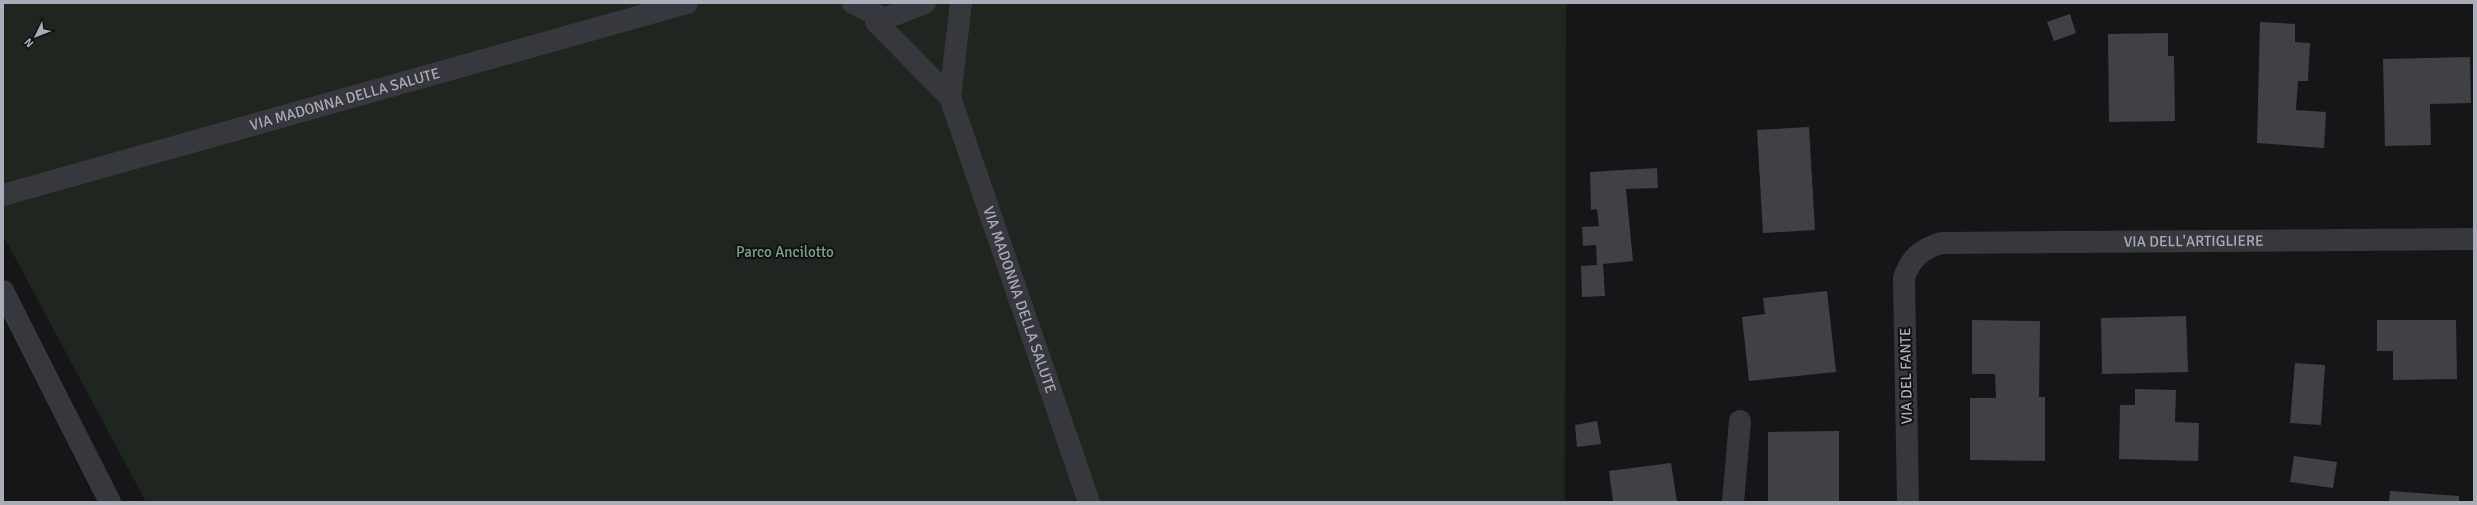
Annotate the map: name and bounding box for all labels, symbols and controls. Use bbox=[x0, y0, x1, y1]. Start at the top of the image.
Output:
north arrow bbox=[16, 16, 56, 56]
text: N bbox=[22, 35, 36, 50]
street label: VIA MADONNA DELLA SALUTE bbox=[248, 64, 442, 134]
street label: VIA MADONNA DELLA SALUTE bbox=[979, 204, 1060, 396]
street label: VIA DELL'ARTIGLIERE bbox=[2124, 232, 2264, 251]
park label: Parco Ancilotto bbox=[736, 243, 834, 261]
street label: VIA DEL FANTE bbox=[1896, 327, 1916, 425]

